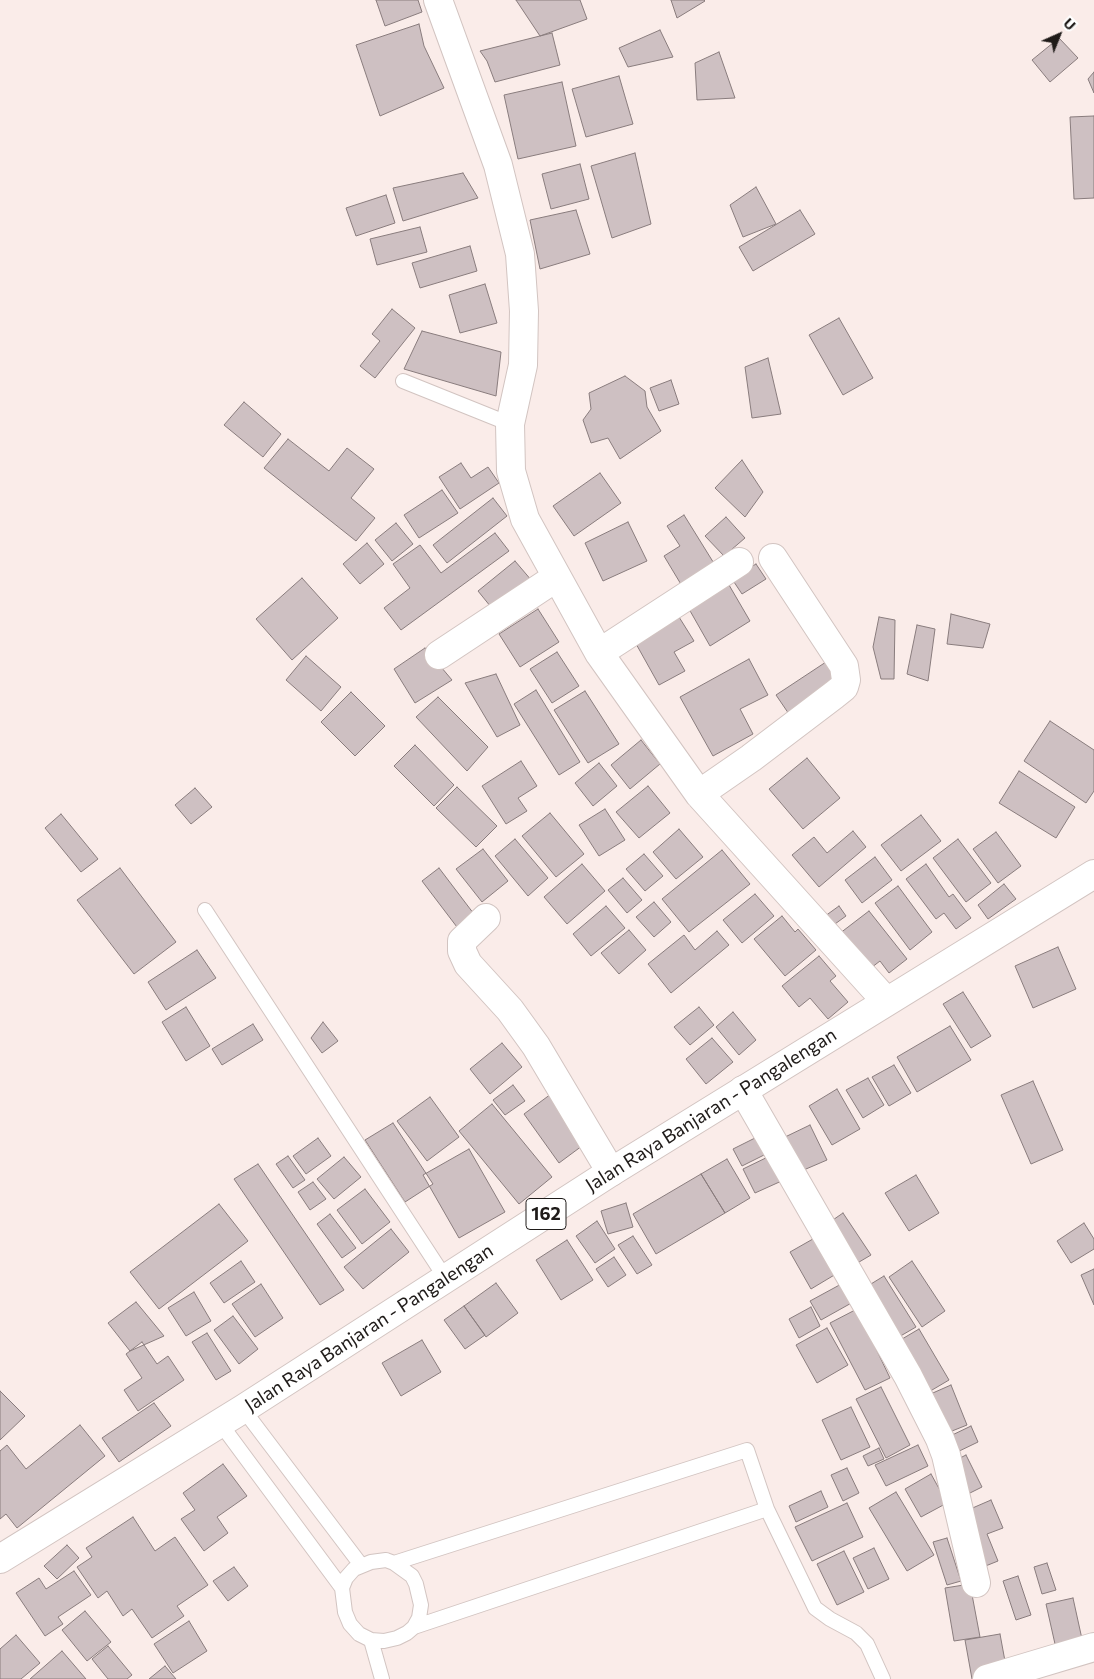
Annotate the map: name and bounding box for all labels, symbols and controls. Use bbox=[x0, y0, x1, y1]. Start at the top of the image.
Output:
north arrow bbox=[1034, 10, 1084, 60]
text: U bbox=[1060, 14, 1079, 34]
street label: Jalan Raya Banjaran - Pangalengan bbox=[581, 1023, 841, 1197]
road number: 162 bbox=[526, 1198, 566, 1230]
street label: Jalan Raya Banjaran - Pangalengan bbox=[241, 1239, 497, 1417]

